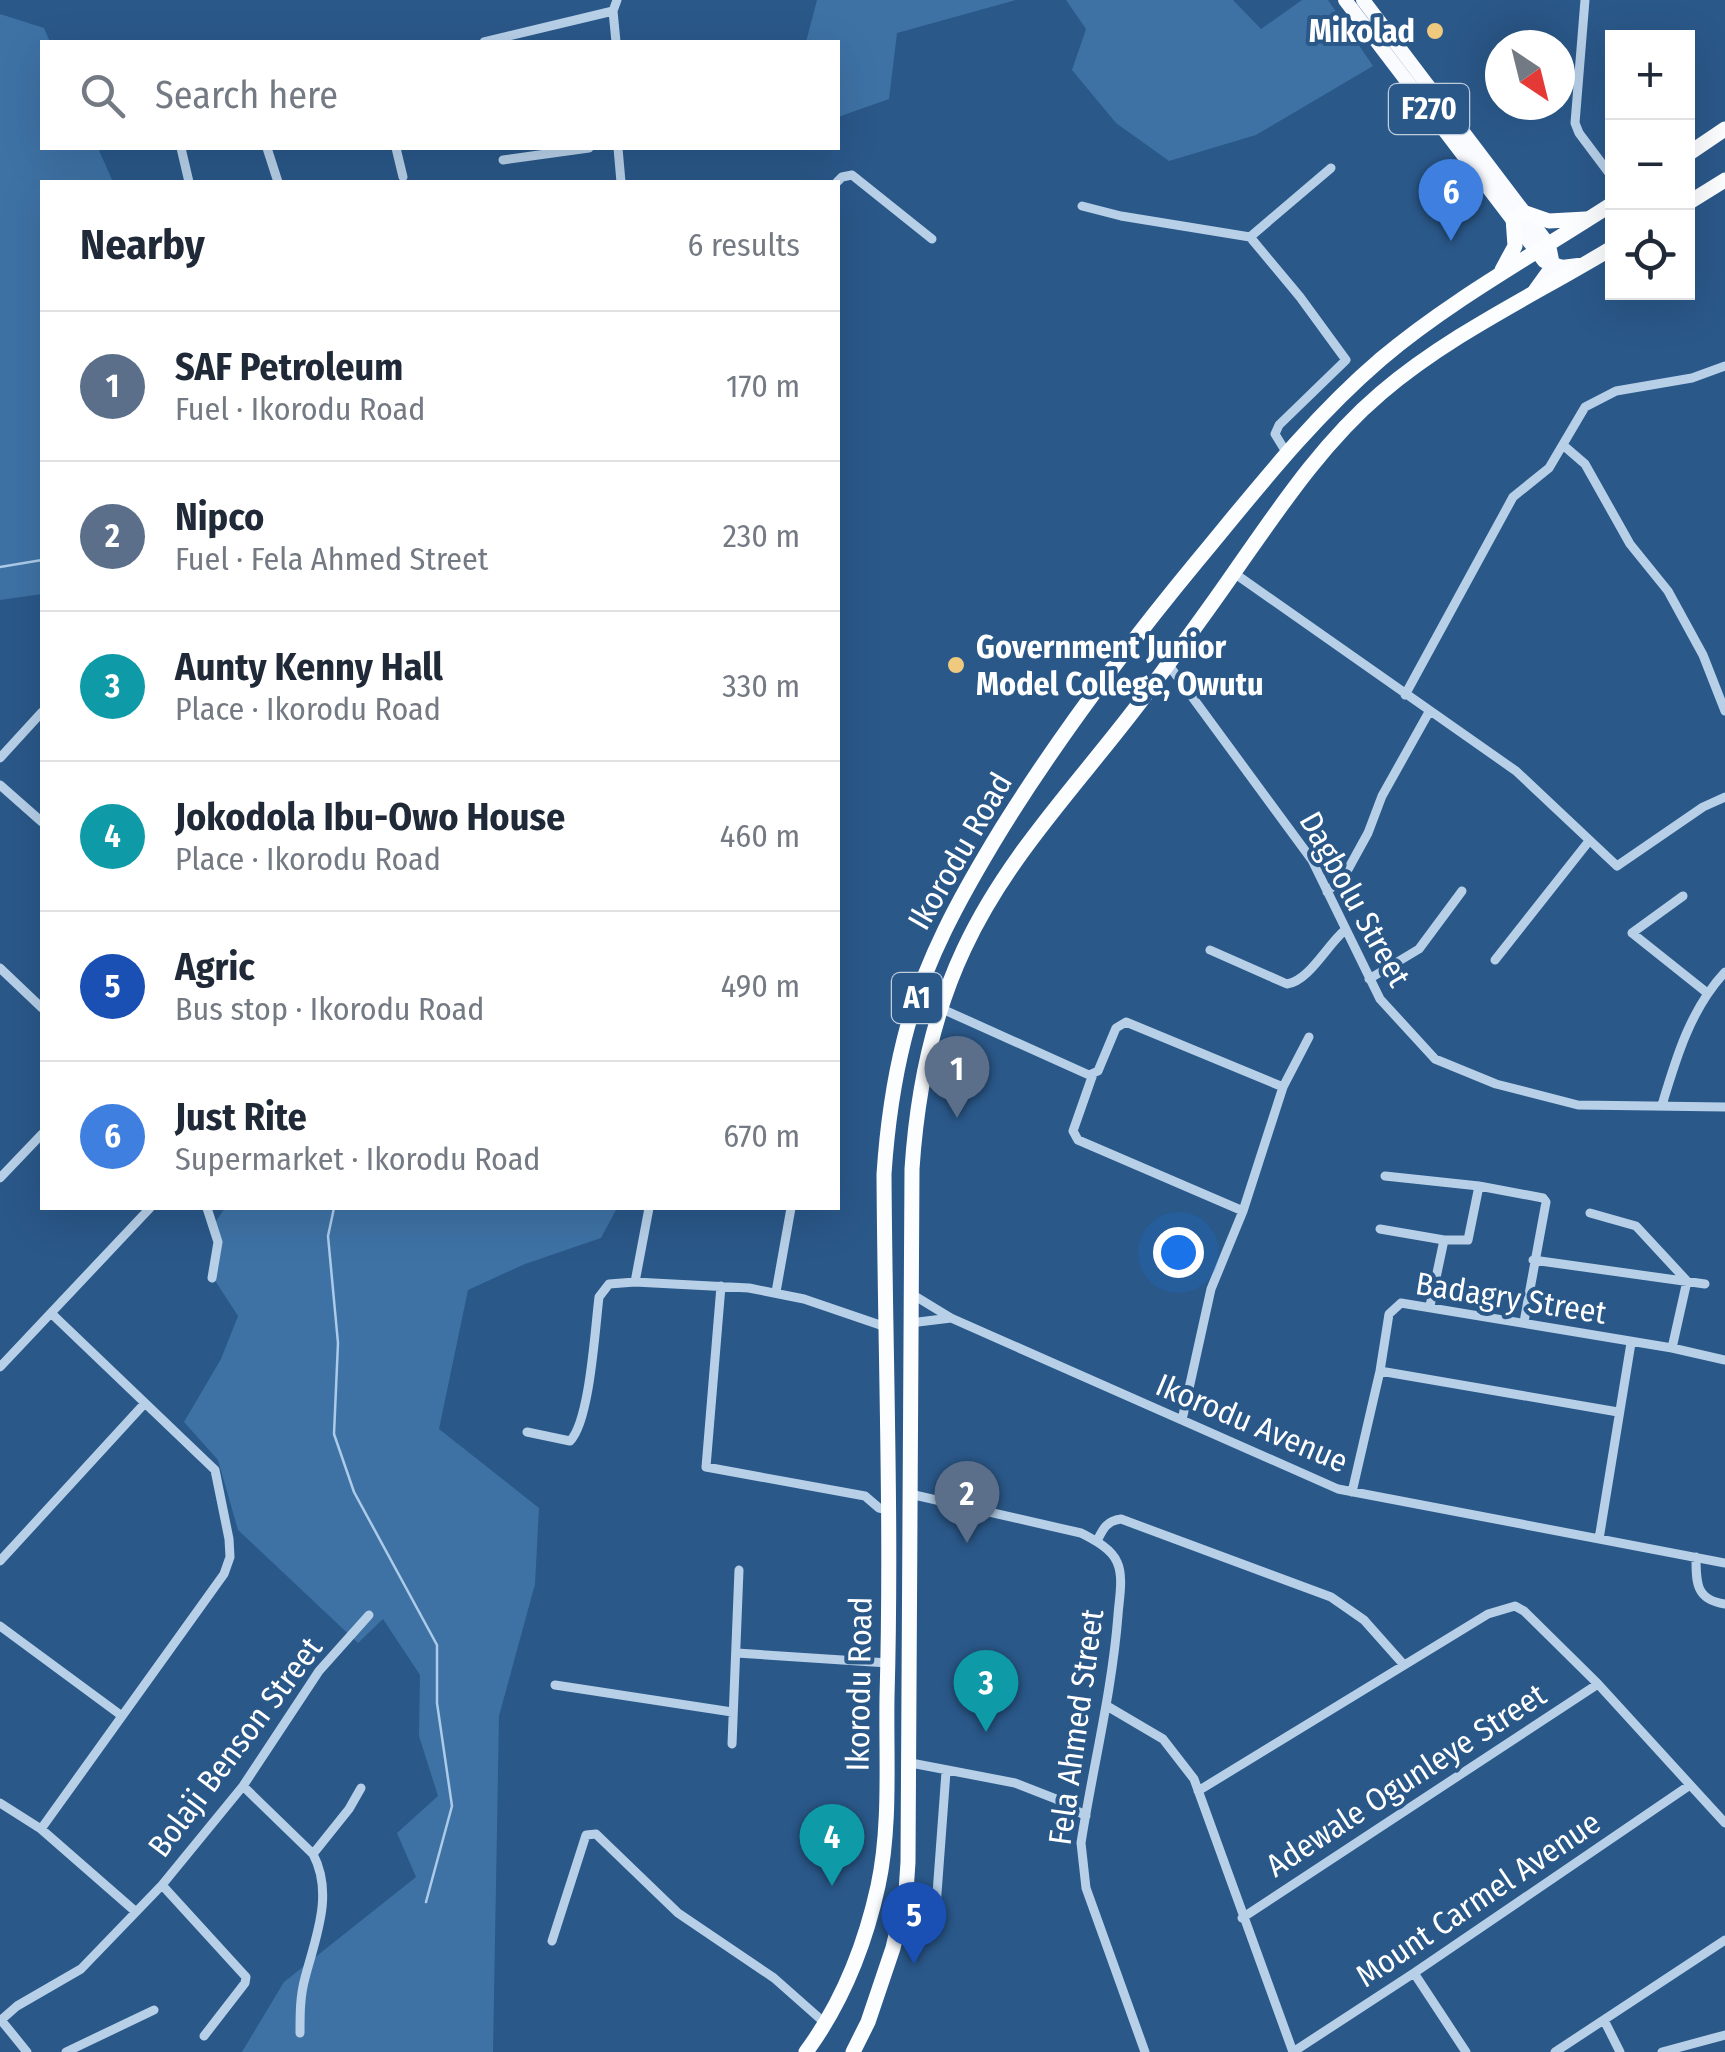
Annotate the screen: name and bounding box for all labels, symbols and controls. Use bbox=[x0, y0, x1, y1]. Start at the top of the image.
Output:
place label: Mikolad bbox=[1309, 12, 1415, 50]
marker: Mikolad bbox=[1424, 20, 1446, 42]
north arrow bbox=[1485, 30, 1575, 120]
map controls bbox=[1605, 30, 1695, 300]
button: + bbox=[1605, 30, 1695, 120]
search box bbox=[40, 40, 840, 150]
icon: search bbox=[75, 68, 130, 123]
text: Search here bbox=[155, 72, 338, 118]
road number: F270 bbox=[1389, 84, 1469, 134]
button: − bbox=[1605, 120, 1695, 210]
pin: 6 bbox=[1418, 158, 1484, 241]
button: locate bbox=[1605, 210, 1695, 300]
text: Nearby bbox=[80, 220, 205, 270]
text: 6 results bbox=[688, 226, 800, 264]
text: SAF Petroleum bbox=[175, 344, 403, 390]
text: 1 bbox=[106, 367, 119, 405]
text: 170 m bbox=[726, 367, 800, 405]
text: Fuel · Ikorodu Road bbox=[175, 390, 425, 428]
text: Nipco bbox=[175, 494, 264, 540]
text: 2 bbox=[105, 517, 120, 555]
text: 230 m bbox=[723, 517, 800, 555]
text: Fuel · Fela Ahmed Street bbox=[175, 540, 488, 578]
place label: Government Junior Model College, Owutu bbox=[976, 628, 1264, 703]
text: Aunty Kenny Hall bbox=[175, 644, 443, 690]
marker: Government Junior Model College, Owutu bbox=[945, 654, 967, 676]
text: 3 bbox=[105, 667, 120, 705]
text: 330 m bbox=[722, 667, 800, 705]
text: Place · Ikorodu Road bbox=[175, 690, 441, 728]
street label: Ikorodu Road bbox=[900, 766, 1020, 936]
text: Jokodola Ibu-Owo House bbox=[175, 794, 565, 840]
street label: Dagbolu Street bbox=[1291, 805, 1419, 993]
text: 4 bbox=[104, 817, 121, 855]
text: 460 m bbox=[720, 817, 800, 855]
text: Place · Ikorodu Road bbox=[175, 840, 441, 878]
text: Agric bbox=[175, 944, 255, 990]
text: 5 bbox=[105, 967, 120, 1005]
text: 490 m bbox=[721, 967, 800, 1005]
road number: A1 bbox=[892, 973, 942, 1023]
text: Bus stop · Ikorodu Road bbox=[175, 990, 484, 1028]
pin: 1 bbox=[924, 1036, 990, 1118]
text: Just Rite bbox=[175, 1094, 307, 1140]
text: 6 bbox=[104, 1117, 121, 1155]
text: 670 m bbox=[723, 1117, 800, 1155]
text: Supermarket · Ikorodu Road bbox=[175, 1140, 540, 1178]
your location bbox=[1153, 1227, 1204, 1278]
street label: Badagry Street bbox=[1413, 1264, 1610, 1332]
street label: Ikorodu Avenue bbox=[1150, 1366, 1354, 1480]
pin: 2 bbox=[934, 1460, 1000, 1543]
street label: Ikorodu Road bbox=[838, 1596, 880, 1772]
street label: Fela Ahmed Street bbox=[1041, 1606, 1111, 1847]
street label: Bolaji Benson Street bbox=[140, 1629, 330, 1864]
pin: 3 bbox=[954, 1650, 1018, 1732]
street label: Adewale Ogunleye Street bbox=[1259, 1675, 1553, 1885]
street label: Mount Carmel Avenue bbox=[1349, 1803, 1607, 1995]
pin: 4 bbox=[800, 1804, 864, 1886]
pin: 5 bbox=[882, 1882, 946, 1964]

